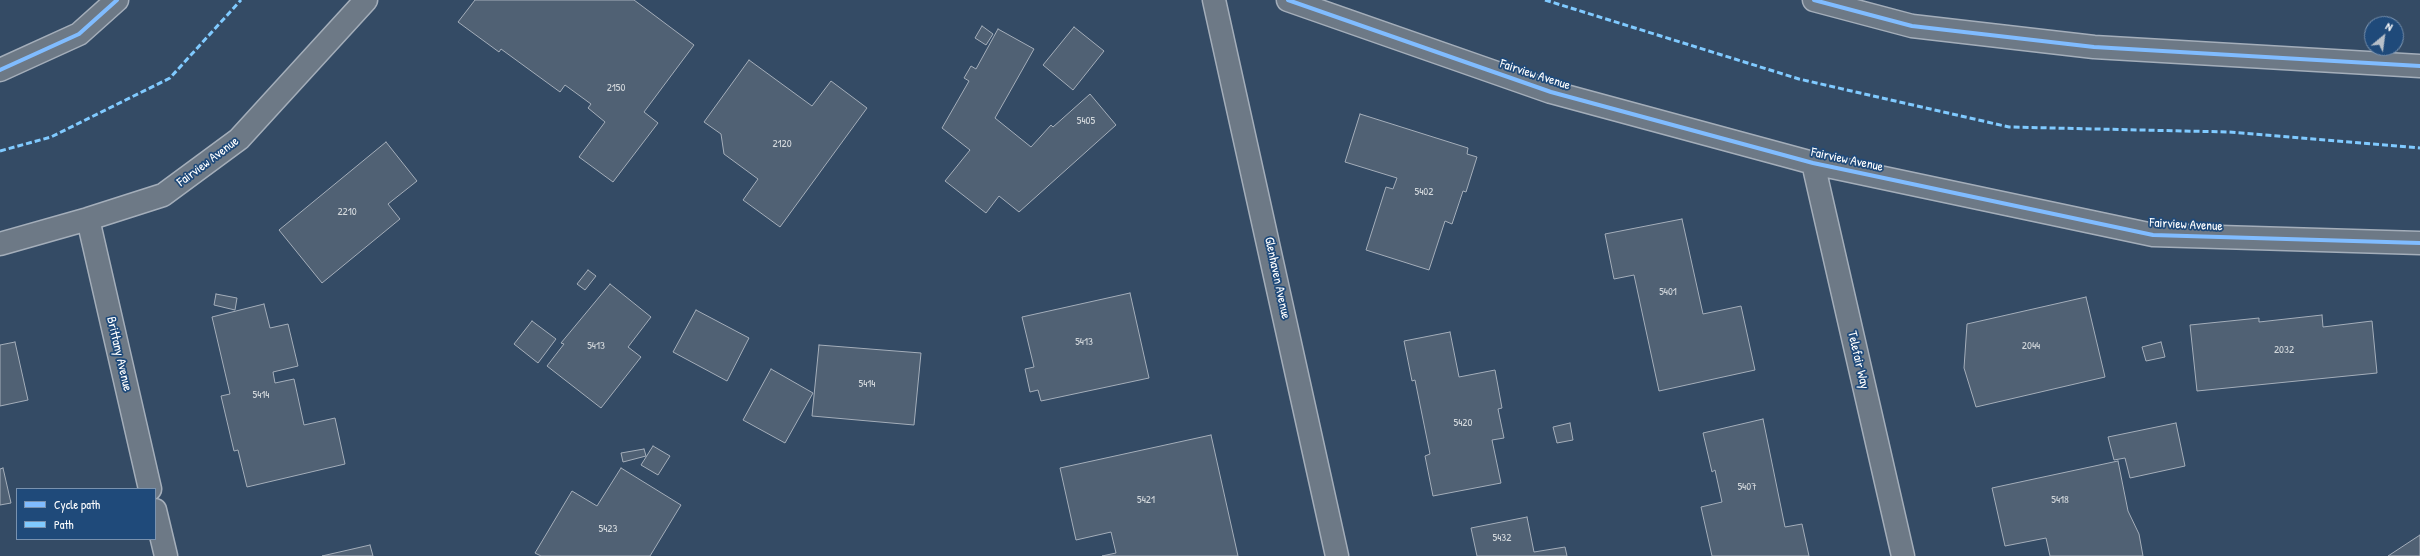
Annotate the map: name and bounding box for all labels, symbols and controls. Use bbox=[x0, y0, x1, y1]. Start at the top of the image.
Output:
north arrow bbox=[2364, 16, 2404, 56]
text: N bbox=[2383, 19, 2395, 34]
street label: Fairview Avenue bbox=[1498, 56, 1572, 94]
house number: 2150 bbox=[607, 81, 625, 95]
house number: 5405 bbox=[1077, 114, 1095, 128]
street label: Fairview Avenue bbox=[174, 134, 242, 190]
house number: 2120 bbox=[772, 137, 792, 151]
street label: Fairview Avenue bbox=[1810, 145, 1884, 175]
house number: 5402 bbox=[1415, 185, 1433, 199]
house number: 2210 bbox=[337, 205, 357, 219]
street label: Fairview Avenue bbox=[2149, 215, 2223, 235]
street label: Glenhaven Avenue bbox=[1261, 236, 1293, 320]
house number: 5401 bbox=[1659, 285, 1677, 299]
street label: Brittany Avenue bbox=[103, 315, 135, 393]
street label: Telefair Way bbox=[1844, 329, 1872, 391]
house number: 5413 bbox=[1075, 335, 1093, 349]
house number: 5413 bbox=[587, 339, 605, 353]
house number: 2044 bbox=[2022, 339, 2040, 353]
house number: 2032 bbox=[2274, 343, 2294, 357]
house number: 5414 bbox=[859, 377, 875, 391]
house number: 5414 bbox=[253, 388, 269, 402]
house number: 5420 bbox=[1454, 416, 1472, 430]
house number: 5407 bbox=[1737, 480, 1757, 494]
legend bbox=[16, 488, 156, 540]
house number: 5421 bbox=[1137, 493, 1155, 507]
house number: 5418 bbox=[2051, 493, 2069, 507]
text: Cycle path bbox=[54, 496, 100, 513]
text: Path bbox=[54, 516, 74, 533]
house number: 5423 bbox=[599, 522, 617, 536]
house number: 5432 bbox=[1493, 531, 1511, 545]

